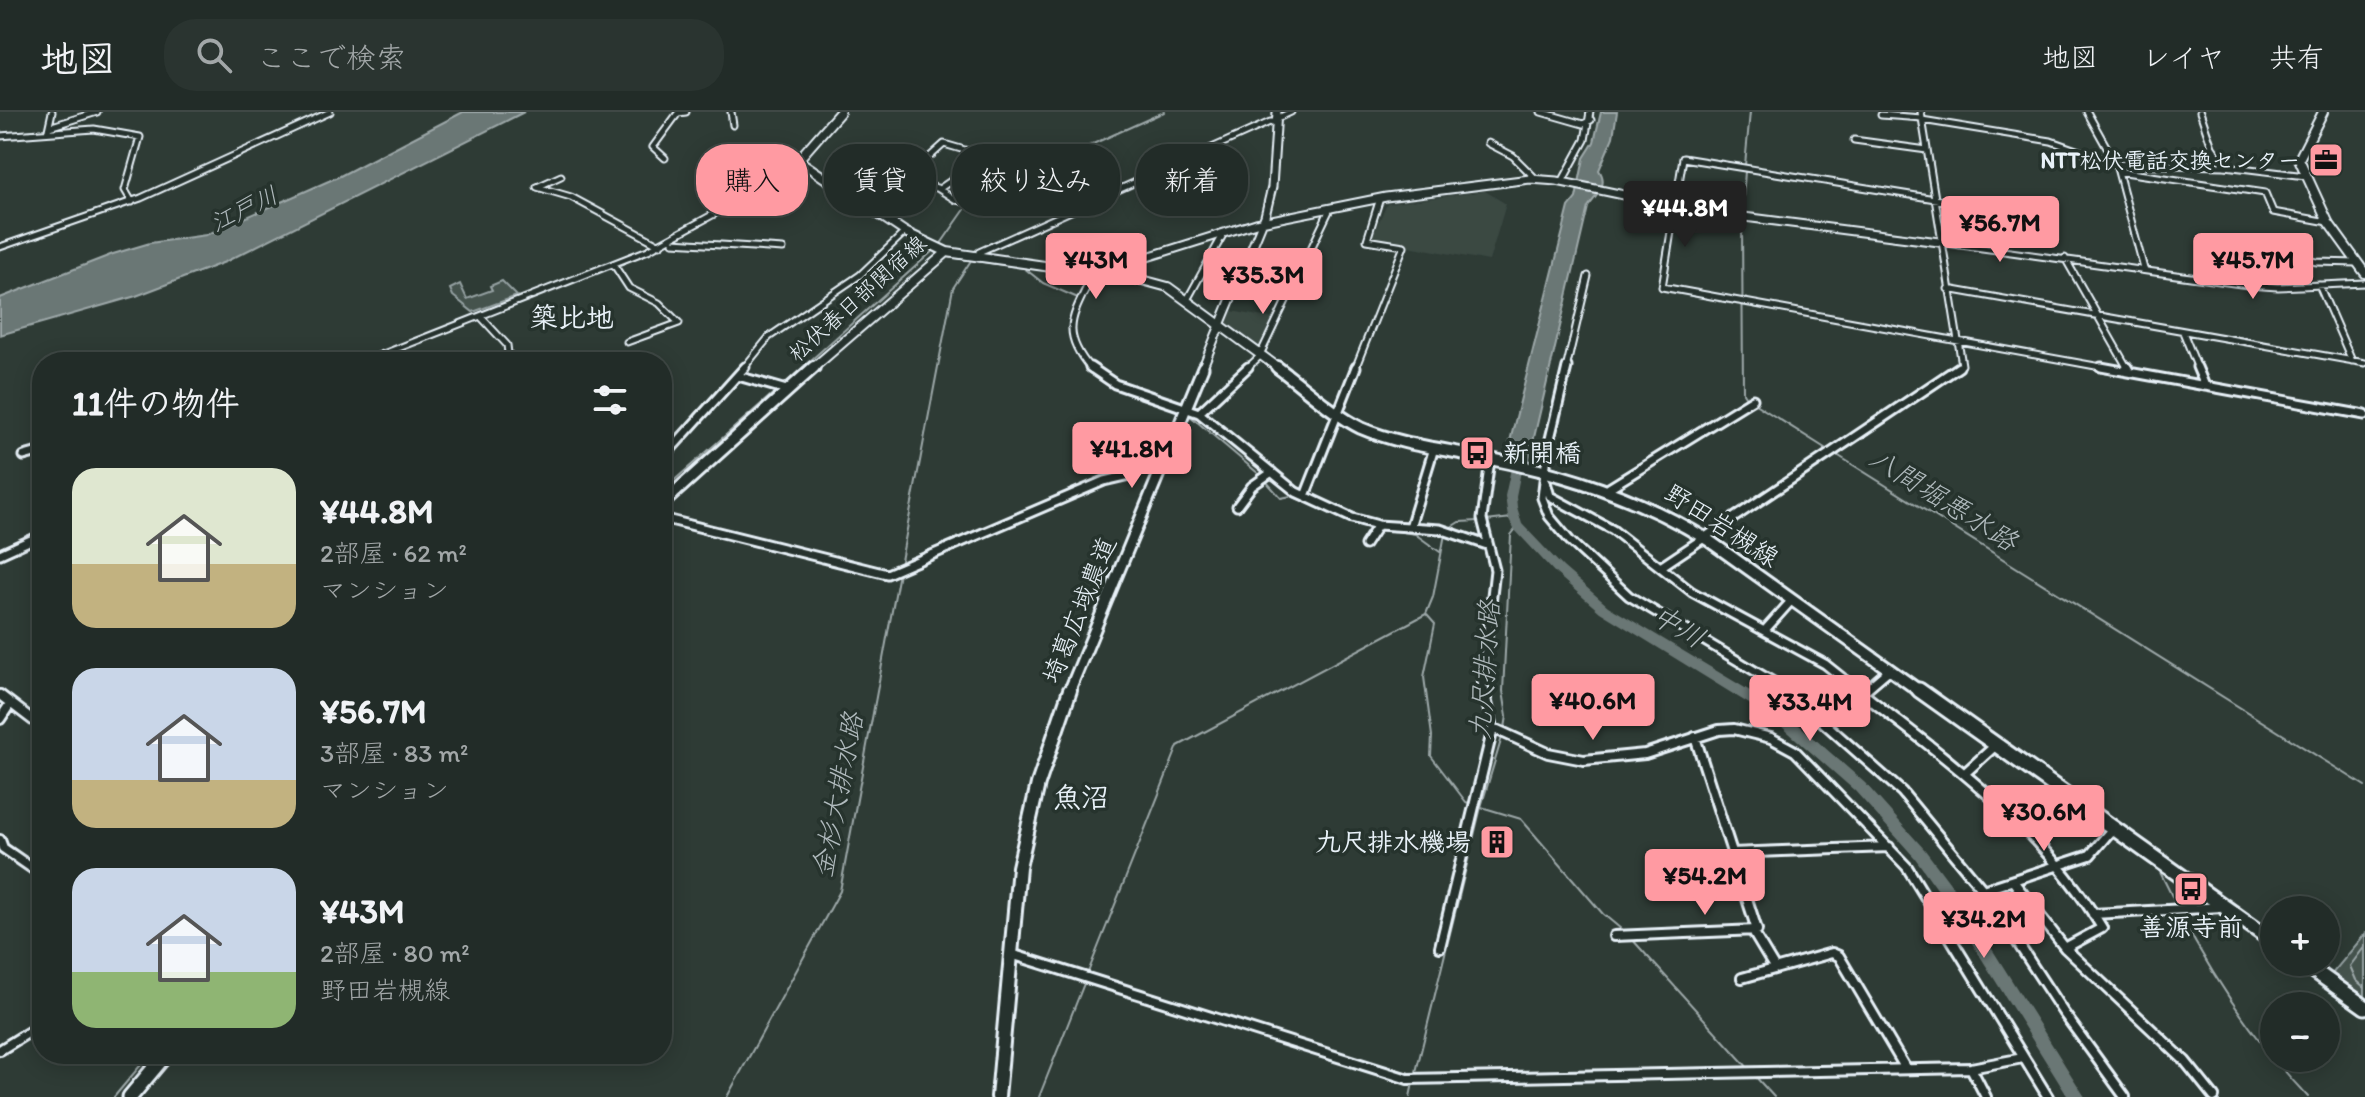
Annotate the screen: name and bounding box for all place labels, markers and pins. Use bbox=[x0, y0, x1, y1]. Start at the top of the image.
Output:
office icon: NTT松伏電話交換センター bbox=[2307, 141, 2345, 179]
place label: NTT松伏電話交換センター bbox=[2040, 147, 2300, 174]
pin: ¥44.8M bbox=[1620, 181, 1750, 249]
pin: ¥56.7M bbox=[1935, 196, 2065, 264]
pin: ¥43M bbox=[1049, 233, 1143, 301]
pin: ¥45.7M bbox=[2188, 233, 2318, 301]
pin: ¥35.3M bbox=[1198, 248, 1328, 316]
pin: ¥41.8M bbox=[1067, 422, 1197, 490]
bus stop icon: 新開橋 bbox=[1458, 434, 1496, 472]
place label: 新開橋 bbox=[1503, 437, 1581, 469]
pin: ¥40.6M bbox=[1528, 674, 1658, 742]
pin: ¥33.4M bbox=[1745, 675, 1875, 743]
pin: ¥30.6M bbox=[1979, 785, 2109, 853]
building icon: 九尺排水機場 bbox=[1478, 823, 1516, 861]
place label: 九尺排水機場 bbox=[1315, 826, 1471, 858]
pin: ¥54.2M bbox=[1640, 849, 1770, 917]
bus stop icon: 善源寺前 bbox=[2172, 870, 2210, 908]
pin: ¥34.2M bbox=[1919, 892, 2049, 960]
place label: 善源寺前 bbox=[2139, 911, 2243, 943]

